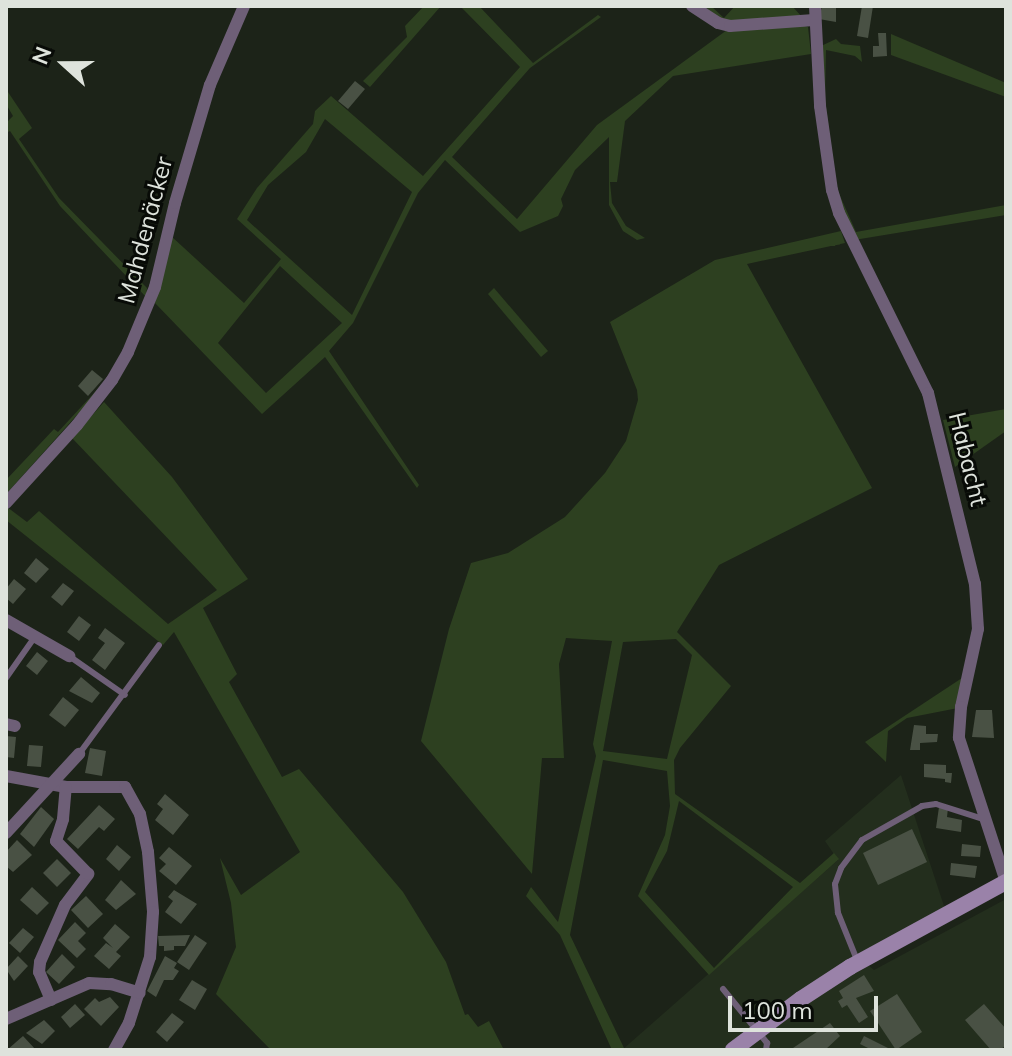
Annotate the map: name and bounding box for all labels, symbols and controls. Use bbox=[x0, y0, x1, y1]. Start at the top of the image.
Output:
north arrow bbox=[24, 24, 104, 104]
text: N bbox=[26, 43, 58, 68]
street label: Mahdenäcker bbox=[112, 154, 178, 306]
street label: Habacht bbox=[942, 409, 994, 509]
scale bar bbox=[732, 980, 882, 1030]
text: 100 m bbox=[742, 995, 813, 1025]

